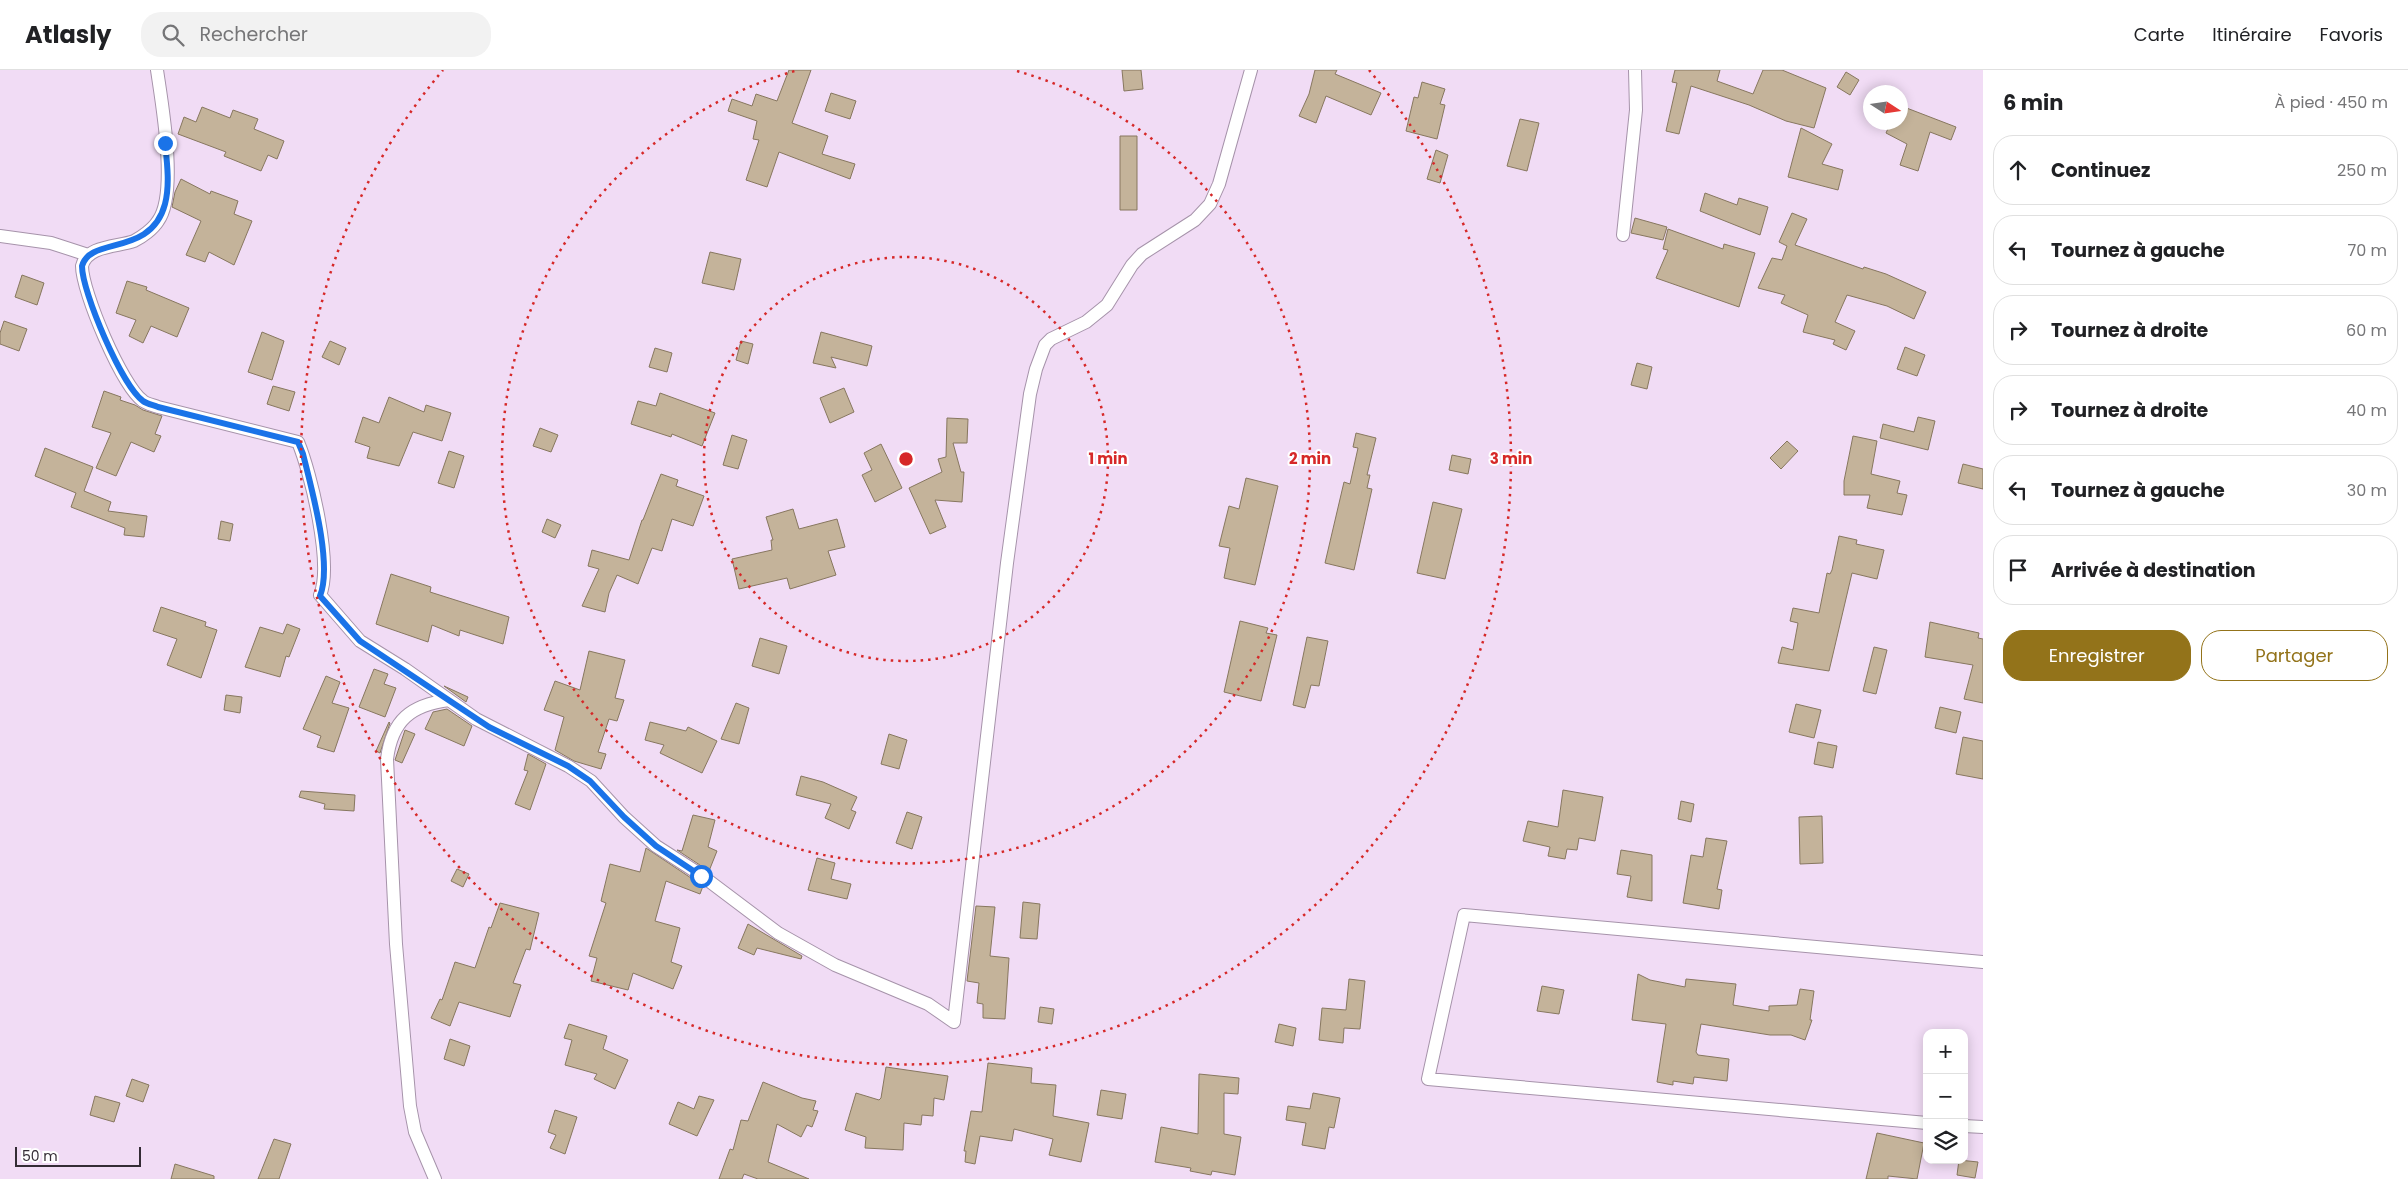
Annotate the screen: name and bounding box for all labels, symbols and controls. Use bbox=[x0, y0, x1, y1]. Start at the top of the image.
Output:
search box bbox=[141, 12, 491, 57]
text: Atlasly bbox=[25, 18, 111, 51]
icon: search bbox=[159, 21, 187, 49]
text: Rechercher bbox=[199, 21, 308, 48]
text: Carte bbox=[2134, 22, 2184, 47]
text: Itinéraire bbox=[2212, 22, 2292, 47]
text: Favoris bbox=[2320, 22, 2383, 47]
north arrow bbox=[1863, 85, 1908, 130]
text: 6 min bbox=[2003, 88, 2063, 117]
text: À pied · 450 m bbox=[2275, 91, 2388, 114]
route end bbox=[154, 132, 177, 155]
icon: ahead bbox=[2004, 156, 2032, 184]
text: Continuez bbox=[2051, 157, 2150, 184]
text: 250 m bbox=[2337, 159, 2387, 182]
icon: left bbox=[2004, 236, 2032, 264]
text: Tournez à gauche bbox=[2051, 237, 2225, 264]
text: 70 m bbox=[2347, 239, 2387, 262]
icon: right bbox=[2004, 316, 2032, 344]
text: Tournez à droite bbox=[2051, 317, 2208, 344]
text: 60 m bbox=[2346, 319, 2387, 342]
icon: right bbox=[2004, 396, 2032, 424]
text: Tournez à droite bbox=[2051, 397, 2208, 424]
text: 40 m bbox=[2346, 399, 2387, 422]
text: 1 min bbox=[1088, 448, 1128, 469]
text: 2 min bbox=[1289, 448, 1331, 469]
text: 3 min bbox=[1490, 448, 1532, 469]
centre of rings bbox=[897, 450, 915, 468]
icon: left bbox=[2004, 476, 2032, 504]
text: Tournez à gauche bbox=[2051, 477, 2225, 504]
text: 30 m bbox=[2347, 479, 2387, 502]
icon: arrive bbox=[2004, 556, 2032, 584]
text: Arrivée à destination bbox=[2051, 557, 2256, 584]
button: Enregistrer bbox=[2003, 630, 2191, 681]
button: Partager bbox=[2201, 630, 2388, 681]
route start bbox=[690, 865, 713, 888]
map controls bbox=[1923, 1029, 1968, 1164]
button: + bbox=[1923, 1029, 1968, 1074]
button: − bbox=[1923, 1074, 1968, 1119]
button: layers bbox=[1923, 1119, 1968, 1164]
scale bar bbox=[15, 1144, 141, 1167]
text: 50 m bbox=[22, 1146, 58, 1166]

